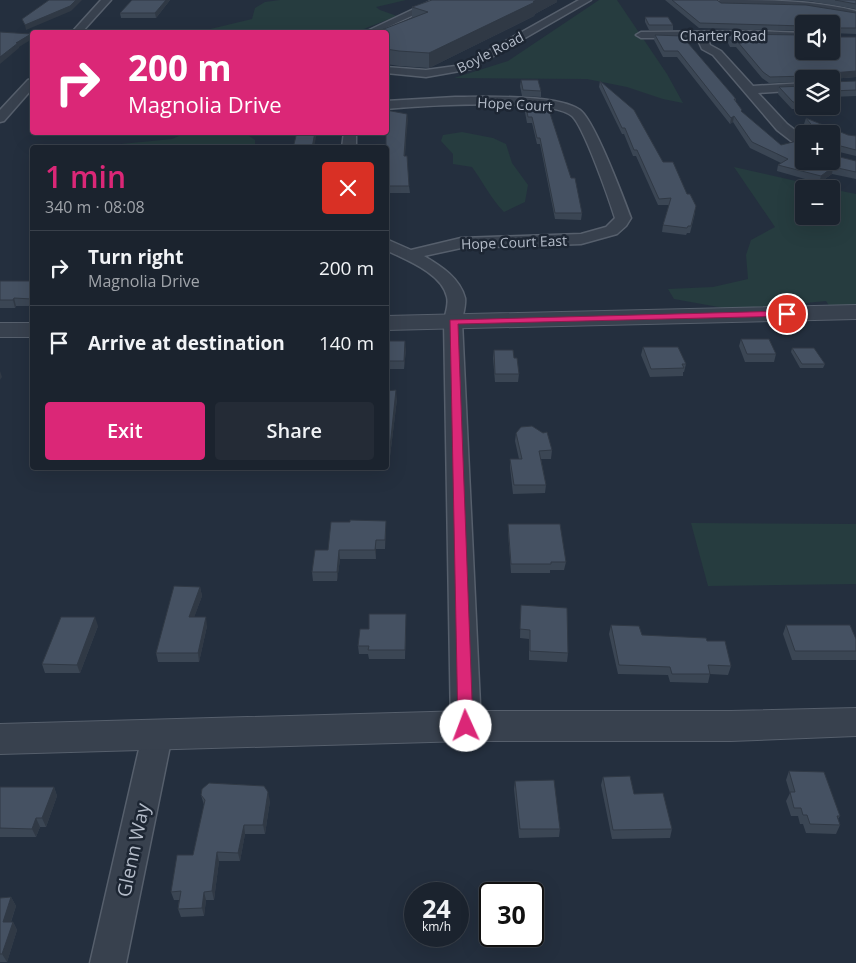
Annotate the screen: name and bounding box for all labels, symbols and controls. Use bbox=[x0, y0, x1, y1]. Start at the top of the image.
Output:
map controls bbox=[795, 15, 840, 225]
button: sound bbox=[795, 15, 840, 60]
street label: Charter Road bbox=[680, 26, 766, 45]
street label: Boyle Road bbox=[453, 27, 527, 77]
text: 200 m bbox=[128, 44, 232, 91]
icon: right bbox=[45, 50, 110, 115]
button: layers bbox=[795, 70, 840, 115]
text: Magnolia Drive bbox=[128, 89, 282, 119]
street label: Hope Court bbox=[477, 93, 553, 115]
button: + bbox=[795, 125, 840, 170]
text: 1 min bbox=[45, 156, 126, 197]
button: close bbox=[322, 162, 374, 214]
button: − bbox=[795, 180, 840, 225]
text: 340 m · 08:08 bbox=[45, 196, 145, 218]
street label: Hope Court East bbox=[461, 231, 567, 253]
text: Turn right bbox=[88, 244, 183, 270]
icon: right bbox=[45, 254, 73, 282]
text: 200 m bbox=[319, 255, 374, 281]
text: Magnolia Drive bbox=[88, 270, 200, 292]
pin bbox=[766, 293, 808, 335]
icon: arrive bbox=[773, 300, 801, 328]
icon: arrive bbox=[45, 329, 73, 357]
text: Arrive at destination bbox=[88, 330, 285, 356]
text: 140 m bbox=[319, 330, 374, 356]
button: Exit bbox=[45, 402, 205, 460]
button: Share bbox=[215, 402, 374, 460]
position arrow bbox=[439, 699, 491, 751]
street label: Glenn Way bbox=[110, 800, 156, 899]
speed limit sign: 30 bbox=[479, 882, 544, 947]
text: 24 bbox=[422, 891, 451, 925]
text: km/h bbox=[422, 918, 451, 935]

